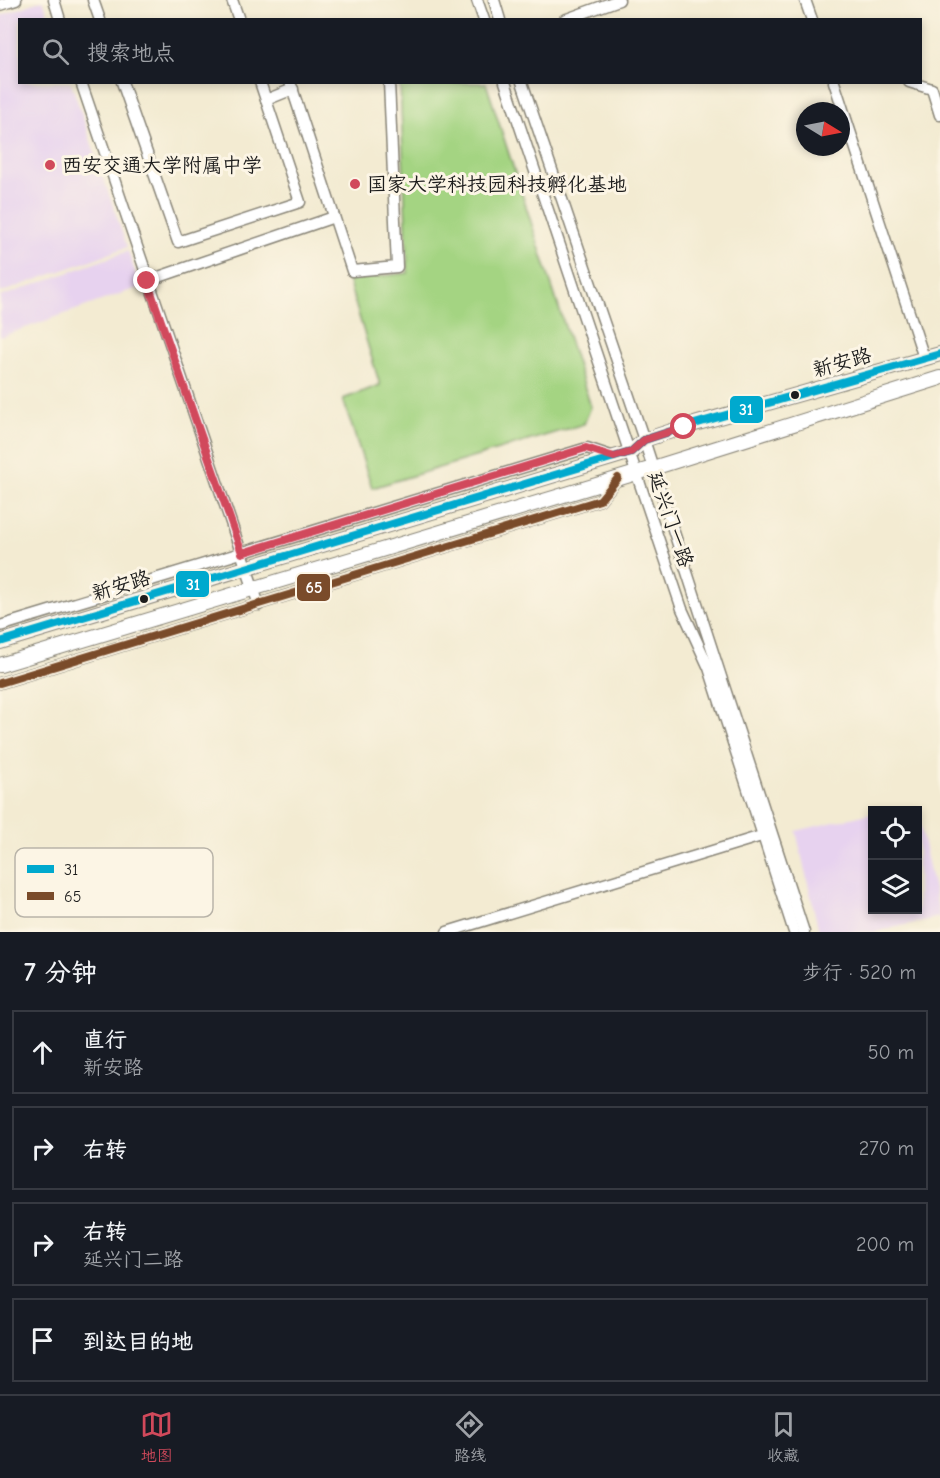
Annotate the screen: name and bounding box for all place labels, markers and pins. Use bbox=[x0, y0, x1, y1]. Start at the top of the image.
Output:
place label: 西安交通大学附属中学 bbox=[62, 154, 262, 177]
marker: 西安交通大学附属中学 bbox=[43, 158, 57, 172]
place label: 国家大学科技园科技孵化基地 bbox=[367, 173, 627, 196]
marker: 国家大学科技园科技孵化基地 bbox=[348, 177, 362, 191]
unlabelled marker bbox=[789, 389, 801, 401]
unlabelled marker bbox=[138, 593, 150, 605]

